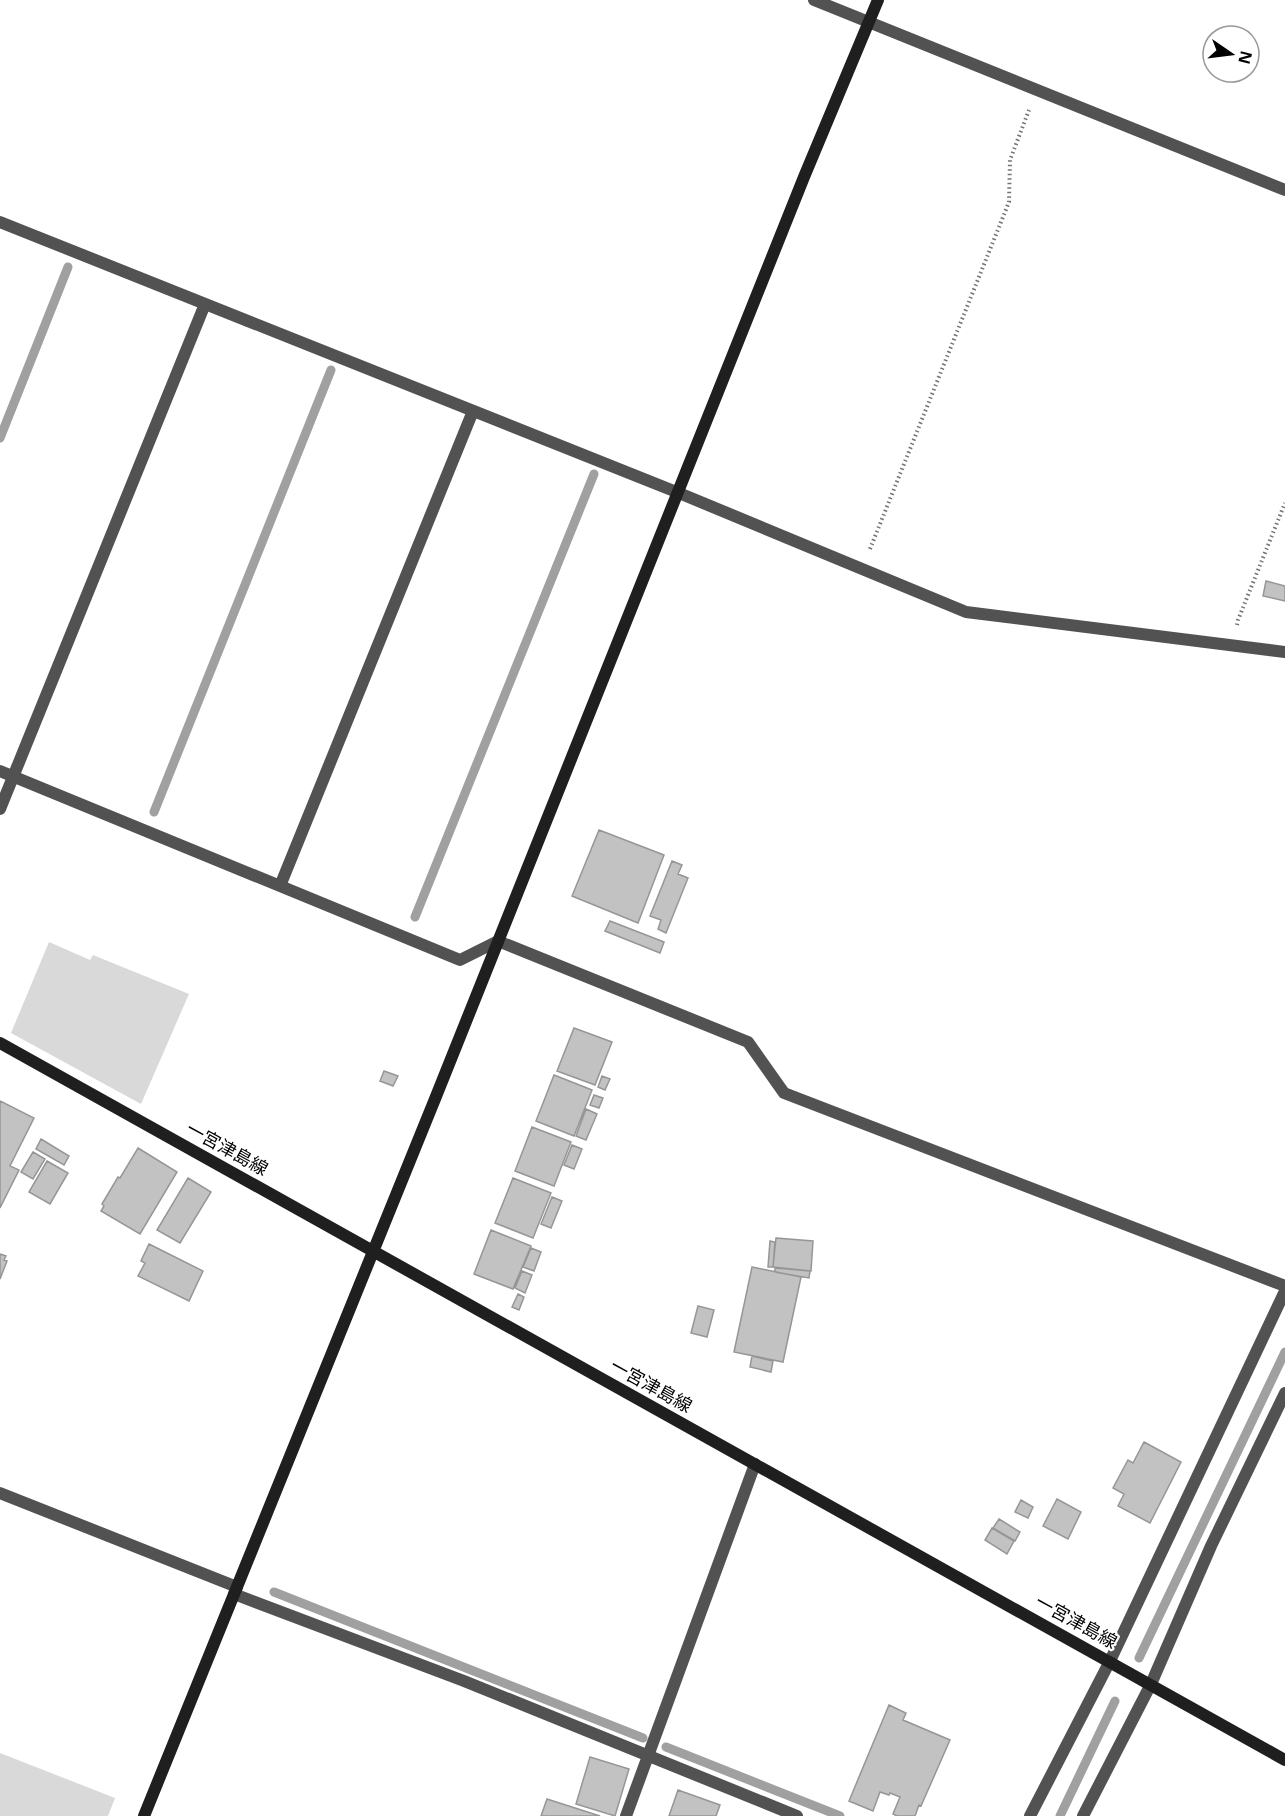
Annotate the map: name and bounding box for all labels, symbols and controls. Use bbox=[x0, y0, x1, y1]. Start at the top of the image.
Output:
north arrow bbox=[1201, 24, 1261, 84]
text: N bbox=[1233, 49, 1258, 67]
street label: 一宮津島線 bbox=[182, 1116, 273, 1180]
street label: 一宮津島線 bbox=[606, 1353, 697, 1417]
street label: 一宮津島線 bbox=[1031, 1589, 1122, 1653]

